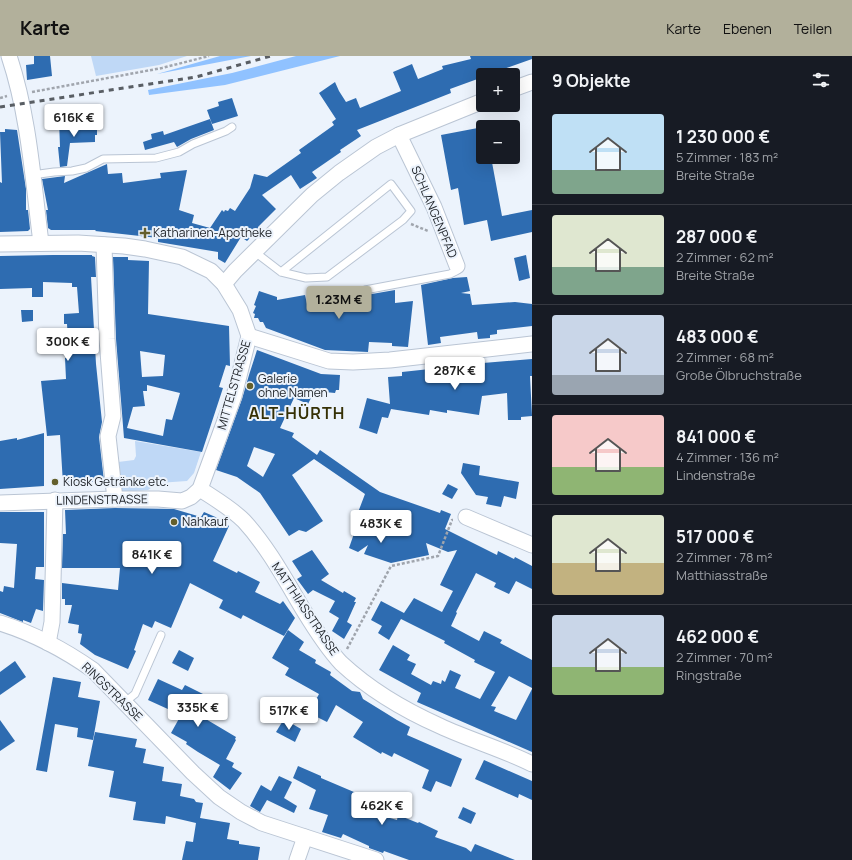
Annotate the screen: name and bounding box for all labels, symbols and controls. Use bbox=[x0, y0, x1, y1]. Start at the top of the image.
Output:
text: Karte bbox=[20, 15, 70, 41]
text: Karte bbox=[666, 19, 701, 38]
text: Ebenen bbox=[723, 19, 772, 38]
text: Teilen bbox=[794, 19, 832, 38]
map controls bbox=[476, 68, 520, 164]
button: + bbox=[476, 68, 520, 112]
text: 9 Objekte bbox=[552, 69, 631, 92]
icon: filters bbox=[810, 69, 832, 91]
pin: 616K € bbox=[41, 104, 107, 138]
text: 616K € bbox=[53, 108, 95, 126]
button: − bbox=[476, 120, 520, 164]
text: 1 230 000 € bbox=[676, 125, 770, 148]
icon: home bbox=[584, 130, 632, 178]
text: 5 Zimmer · 183 m² bbox=[676, 148, 778, 166]
street label: SCHLANGENPFAD bbox=[407, 163, 462, 260]
text: Breite Straße bbox=[676, 166, 755, 184]
place label: Katharinen-Apotheke bbox=[153, 224, 272, 241]
text: 287 000 € bbox=[676, 225, 758, 248]
marker: Katharinen-Apotheke bbox=[140, 228, 150, 238]
icon: home bbox=[584, 231, 632, 279]
text: 2 Zimmer · 62 m² bbox=[676, 248, 774, 266]
text: Breite Straße bbox=[676, 266, 755, 284]
pin: 1.23M € bbox=[302, 286, 376, 320]
text: 1.23M € bbox=[315, 290, 363, 308]
text: 483 000 € bbox=[676, 325, 759, 348]
pin: 300K € bbox=[35, 328, 101, 362]
icon: home bbox=[584, 331, 632, 379]
text: 300K € bbox=[46, 332, 90, 350]
street label: MITTELSTRASSE bbox=[213, 338, 254, 432]
text: 2 Zimmer · 68 m² bbox=[676, 348, 774, 366]
pin: 287K € bbox=[422, 357, 488, 391]
text: 287K € bbox=[434, 361, 476, 379]
text: Große Ölbruchstraße bbox=[676, 366, 802, 384]
place label: Galerie ohne Namen bbox=[258, 370, 328, 401]
marker: Galerie ohne Namen bbox=[245, 381, 255, 391]
district label: ALT-HÜRTH bbox=[249, 402, 345, 424]
text: 841 000 € bbox=[676, 425, 756, 448]
icon: home bbox=[584, 431, 632, 479]
text: 4 Zimmer · 136 m² bbox=[676, 448, 779, 466]
text: Lindenstraße bbox=[676, 466, 755, 484]
place label: Kiosk Getränke etc. bbox=[63, 473, 169, 490]
marker: Kiosk Getränke etc. bbox=[50, 477, 60, 487]
street label: LINDENSTRASSE bbox=[56, 490, 148, 509]
pin: 483K € bbox=[348, 510, 414, 544]
place label: Nahkauf bbox=[182, 513, 229, 530]
text: 483K € bbox=[359, 514, 403, 532]
marker: Nahkauf bbox=[169, 517, 179, 527]
text: 517 000 € bbox=[676, 525, 754, 548]
icon: home bbox=[584, 531, 632, 579]
pin: 841K € bbox=[119, 541, 185, 575]
text: 841K € bbox=[131, 545, 173, 563]
text: 2 Zimmer · 78 m² bbox=[676, 548, 772, 566]
street label: MATTHIASSTRASSE bbox=[268, 559, 343, 659]
text: Matthiasstraße bbox=[676, 566, 768, 584]
text: 462 000 € bbox=[676, 625, 759, 648]
icon: home bbox=[584, 631, 632, 679]
text: 2 Zimmer · 70 m² bbox=[676, 648, 773, 666]
street label: RINGSTRASSE bbox=[78, 658, 147, 725]
text: Ringstraße bbox=[676, 666, 742, 684]
pin: 335K € bbox=[165, 694, 231, 728]
pin: 517K € bbox=[256, 697, 322, 731]
text: 335K € bbox=[177, 698, 219, 716]
text: 517K € bbox=[269, 701, 309, 719]
pin: 462K € bbox=[349, 792, 415, 826]
text: 462K € bbox=[360, 796, 404, 814]

